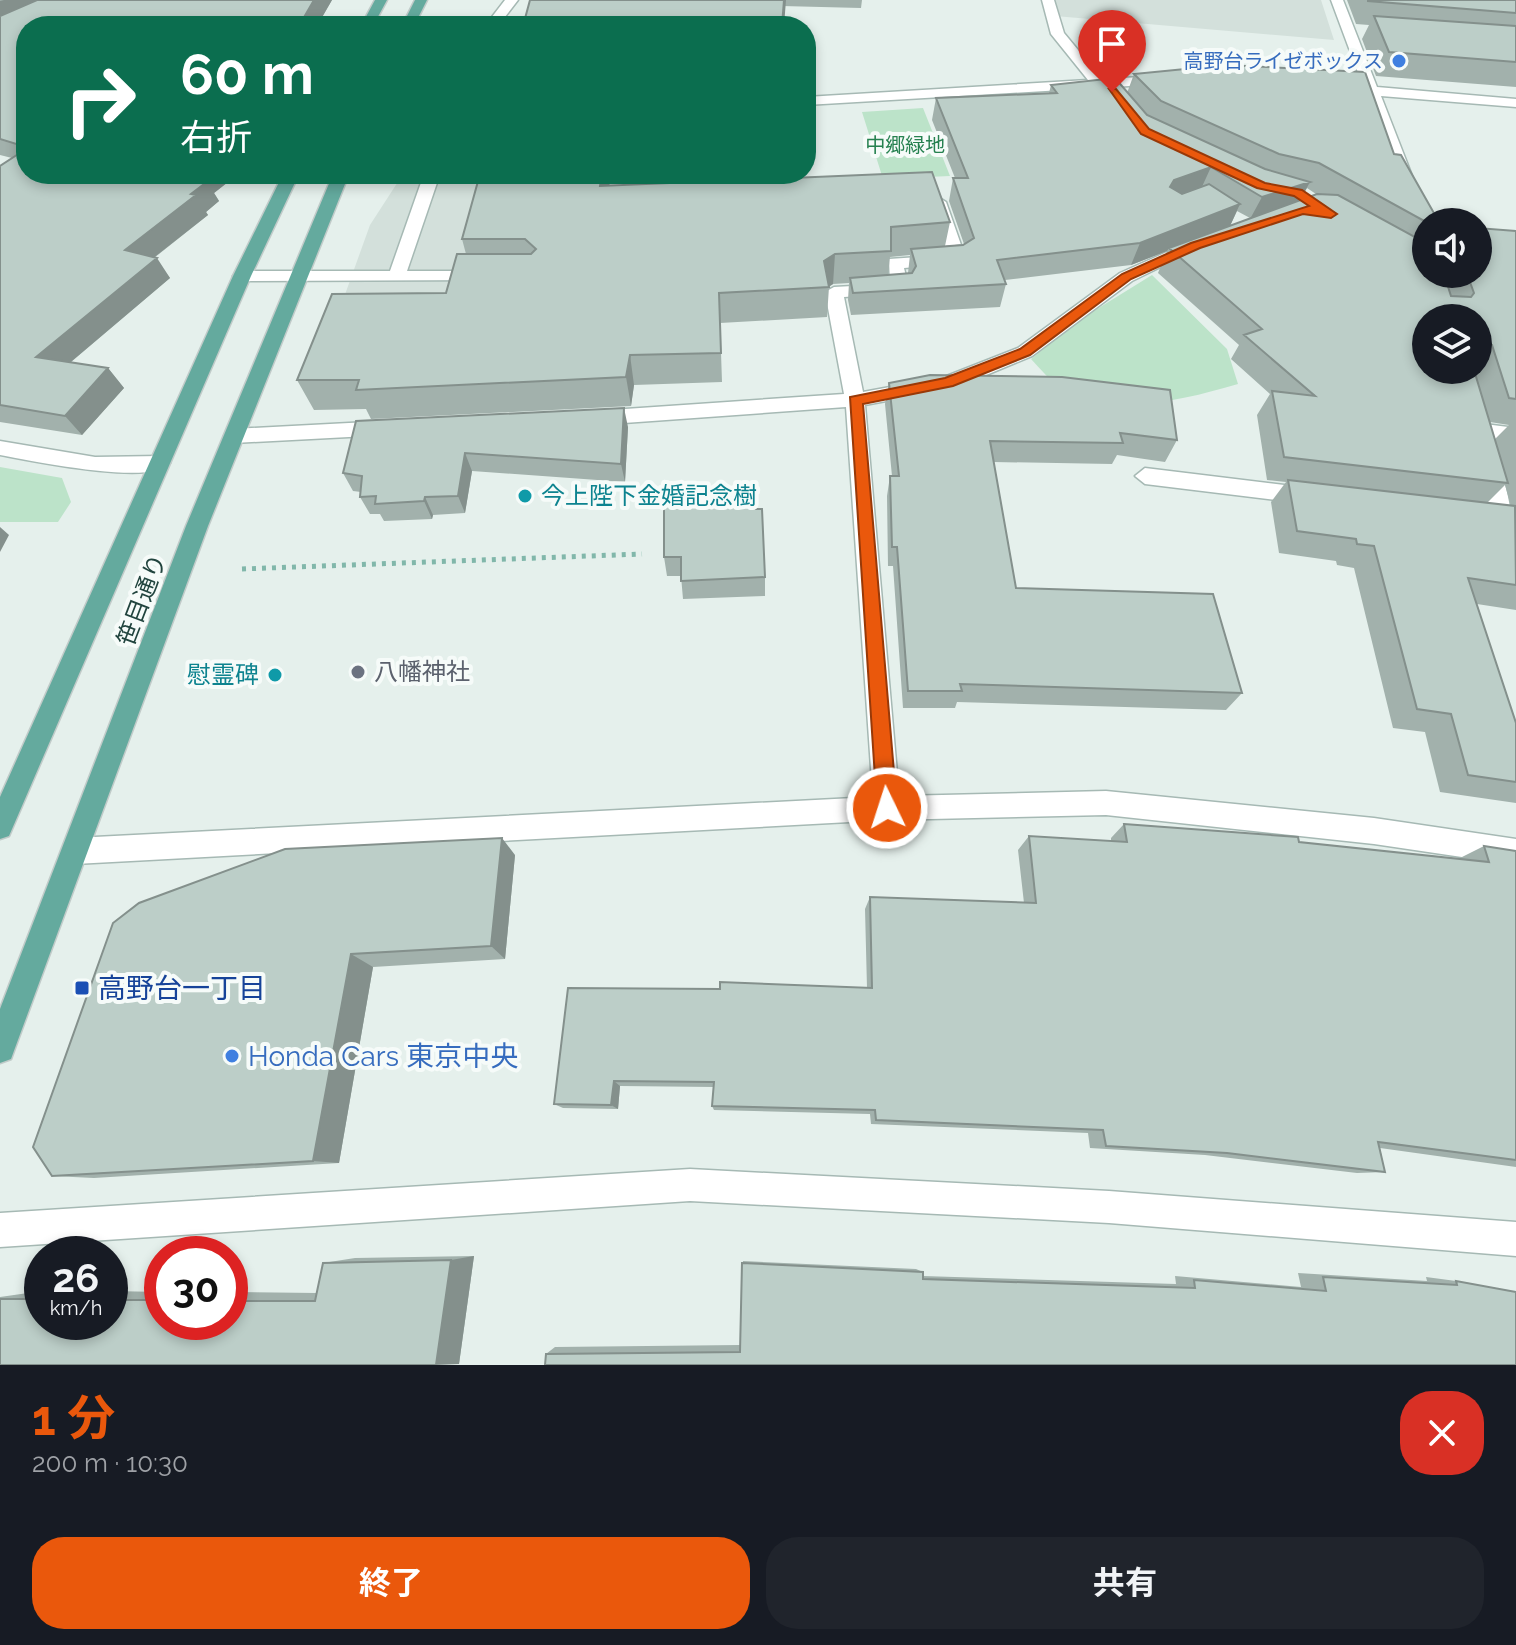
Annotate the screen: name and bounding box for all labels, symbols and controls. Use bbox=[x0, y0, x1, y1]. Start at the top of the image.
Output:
pin bbox=[1078, 10, 1146, 92]
icon: arrive bbox=[1090, 22, 1134, 66]
text: 60 m bbox=[180, 41, 314, 107]
icon: right bbox=[48, 48, 152, 152]
place label: 高野台ライゼボックス bbox=[1184, 49, 1383, 73]
marker: 高野台ライゼボックス bbox=[1390, 52, 1408, 70]
text: 右折 bbox=[180, 116, 252, 158]
park label: 中郷緑地 bbox=[865, 133, 945, 157]
map controls bbox=[1412, 208, 1492, 384]
button: sound bbox=[1412, 208, 1492, 288]
button: layers bbox=[1412, 304, 1492, 384]
place label: 今上陛下金婚記念樹 bbox=[541, 481, 757, 510]
marker: 今上陛下金婚記念樹 bbox=[516, 487, 534, 505]
street label: 笹目通り bbox=[111, 550, 172, 650]
place label: 八幡神社 bbox=[374, 657, 470, 686]
place label: 慰霊碑 bbox=[187, 660, 259, 689]
marker: 八幡神社 bbox=[349, 663, 367, 681]
marker: 慰霊碑 bbox=[266, 666, 284, 684]
position arrow bbox=[845, 766, 929, 850]
place label: 高野台一丁目 bbox=[98, 972, 266, 1005]
marker: 高野台一丁目 bbox=[73, 979, 91, 997]
place label: Honda Cars 東京中央 bbox=[248, 1040, 518, 1073]
marker: Honda Cars 東京中央 bbox=[223, 1047, 241, 1065]
speed limit sign: 30 bbox=[144, 1236, 248, 1340]
text: 26 bbox=[53, 1254, 99, 1301]
text: km/h bbox=[50, 1296, 102, 1320]
text: 1 分 bbox=[32, 1390, 115, 1446]
button: close bbox=[1400, 1391, 1484, 1475]
text: 200 m · 10:30 bbox=[32, 1448, 188, 1478]
button: 終了 bbox=[32, 1537, 750, 1629]
button: 共有 bbox=[766, 1537, 1484, 1629]

